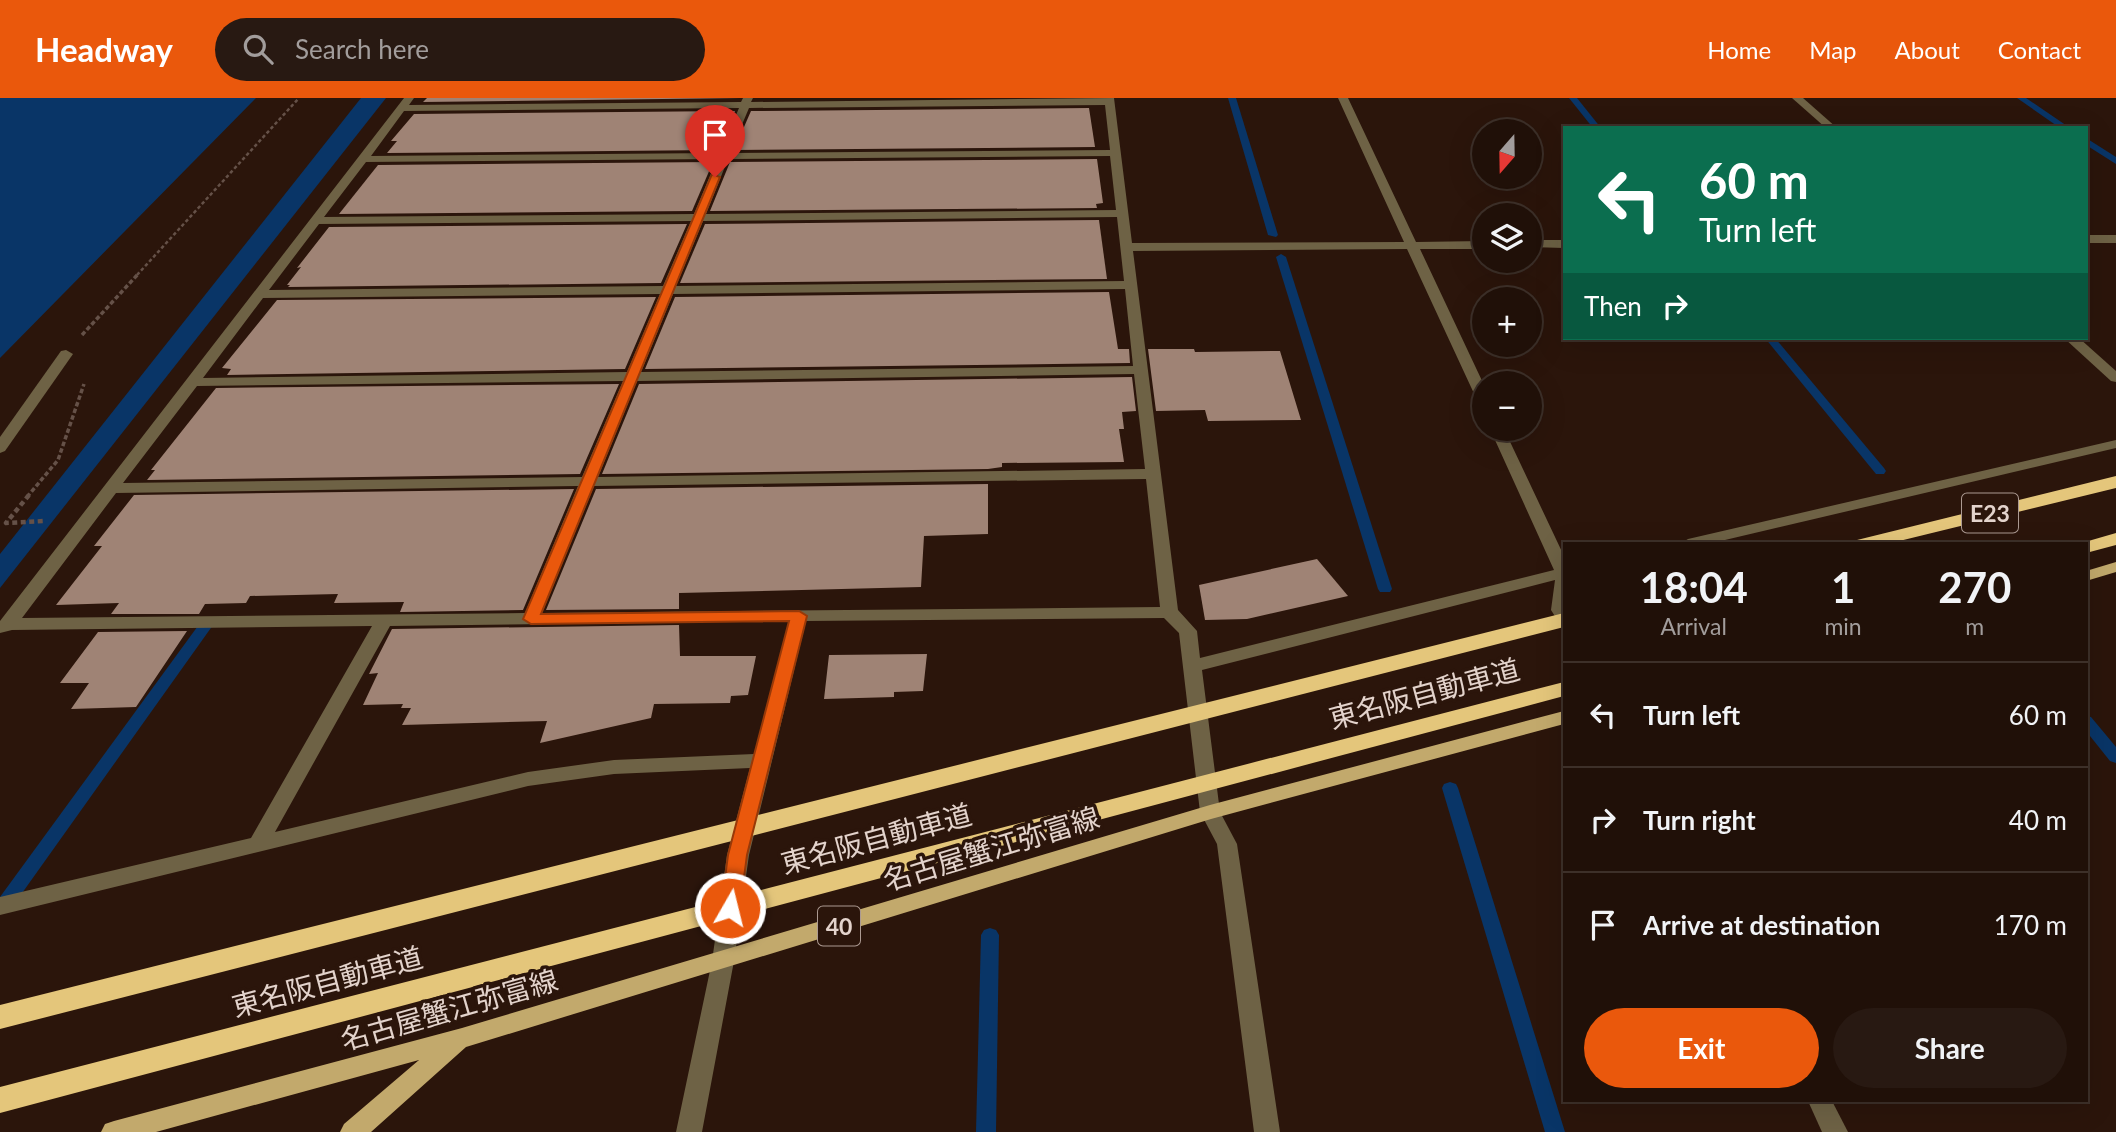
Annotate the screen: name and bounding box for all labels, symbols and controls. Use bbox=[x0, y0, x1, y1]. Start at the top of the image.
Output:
search box bbox=[215, 18, 705, 81]
text: Headway bbox=[35, 29, 173, 69]
icon: search bbox=[239, 30, 277, 68]
text: Search here bbox=[295, 33, 429, 65]
text: Home bbox=[1707, 35, 1771, 64]
text: Map bbox=[1809, 35, 1857, 64]
text: About bbox=[1895, 35, 1960, 64]
text: Contact bbox=[1998, 35, 2081, 64]
pin bbox=[685, 105, 745, 177]
icon: arrive bbox=[696, 116, 734, 154]
north arrow bbox=[1472, 119, 1542, 189]
map controls bbox=[1472, 119, 1542, 441]
text: 60 m bbox=[1699, 151, 1809, 209]
icon: left bbox=[1584, 154, 1675, 245]
button: layers bbox=[1472, 203, 1542, 273]
text: Turn left bbox=[1699, 210, 1816, 249]
button: + bbox=[1472, 287, 1542, 357]
icon: right bbox=[1656, 287, 1694, 325]
text: Then bbox=[1584, 290, 1642, 322]
button: − bbox=[1472, 371, 1542, 441]
road number: E23 bbox=[1962, 494, 2018, 532]
text: 18:04 bbox=[1640, 562, 1748, 612]
text: 1 bbox=[1831, 562, 1855, 612]
text: 270 bbox=[1938, 562, 2011, 612]
text: Arrival bbox=[1661, 612, 1727, 640]
text: min bbox=[1824, 612, 1862, 640]
text: m bbox=[1965, 612, 1984, 640]
street label: 東名阪自動車道 bbox=[1325, 651, 1523, 735]
icon: left bbox=[1584, 696, 1622, 734]
text: Turn left bbox=[1643, 699, 1740, 731]
text: 60 m bbox=[2009, 699, 2067, 731]
street label: 東名阪自動車道 bbox=[777, 796, 975, 880]
street label: 名古屋蟹江弥富線 bbox=[879, 799, 1103, 897]
icon: right bbox=[1584, 801, 1622, 839]
text: Turn right bbox=[1643, 804, 1756, 836]
text: 40 m bbox=[2009, 804, 2067, 836]
position arrow bbox=[693, 871, 767, 945]
road number: 40 bbox=[818, 906, 860, 946]
icon: arrive bbox=[1584, 906, 1622, 944]
text: Arrive at destination bbox=[1643, 909, 1880, 941]
text: 170 m bbox=[1994, 909, 2067, 941]
street label: 東名阪自動車道 bbox=[228, 939, 426, 1023]
street label: 名古屋蟹江弥富線 bbox=[337, 962, 561, 1056]
button: Exit bbox=[1584, 1008, 1819, 1088]
button: Share bbox=[1833, 1008, 2067, 1088]

